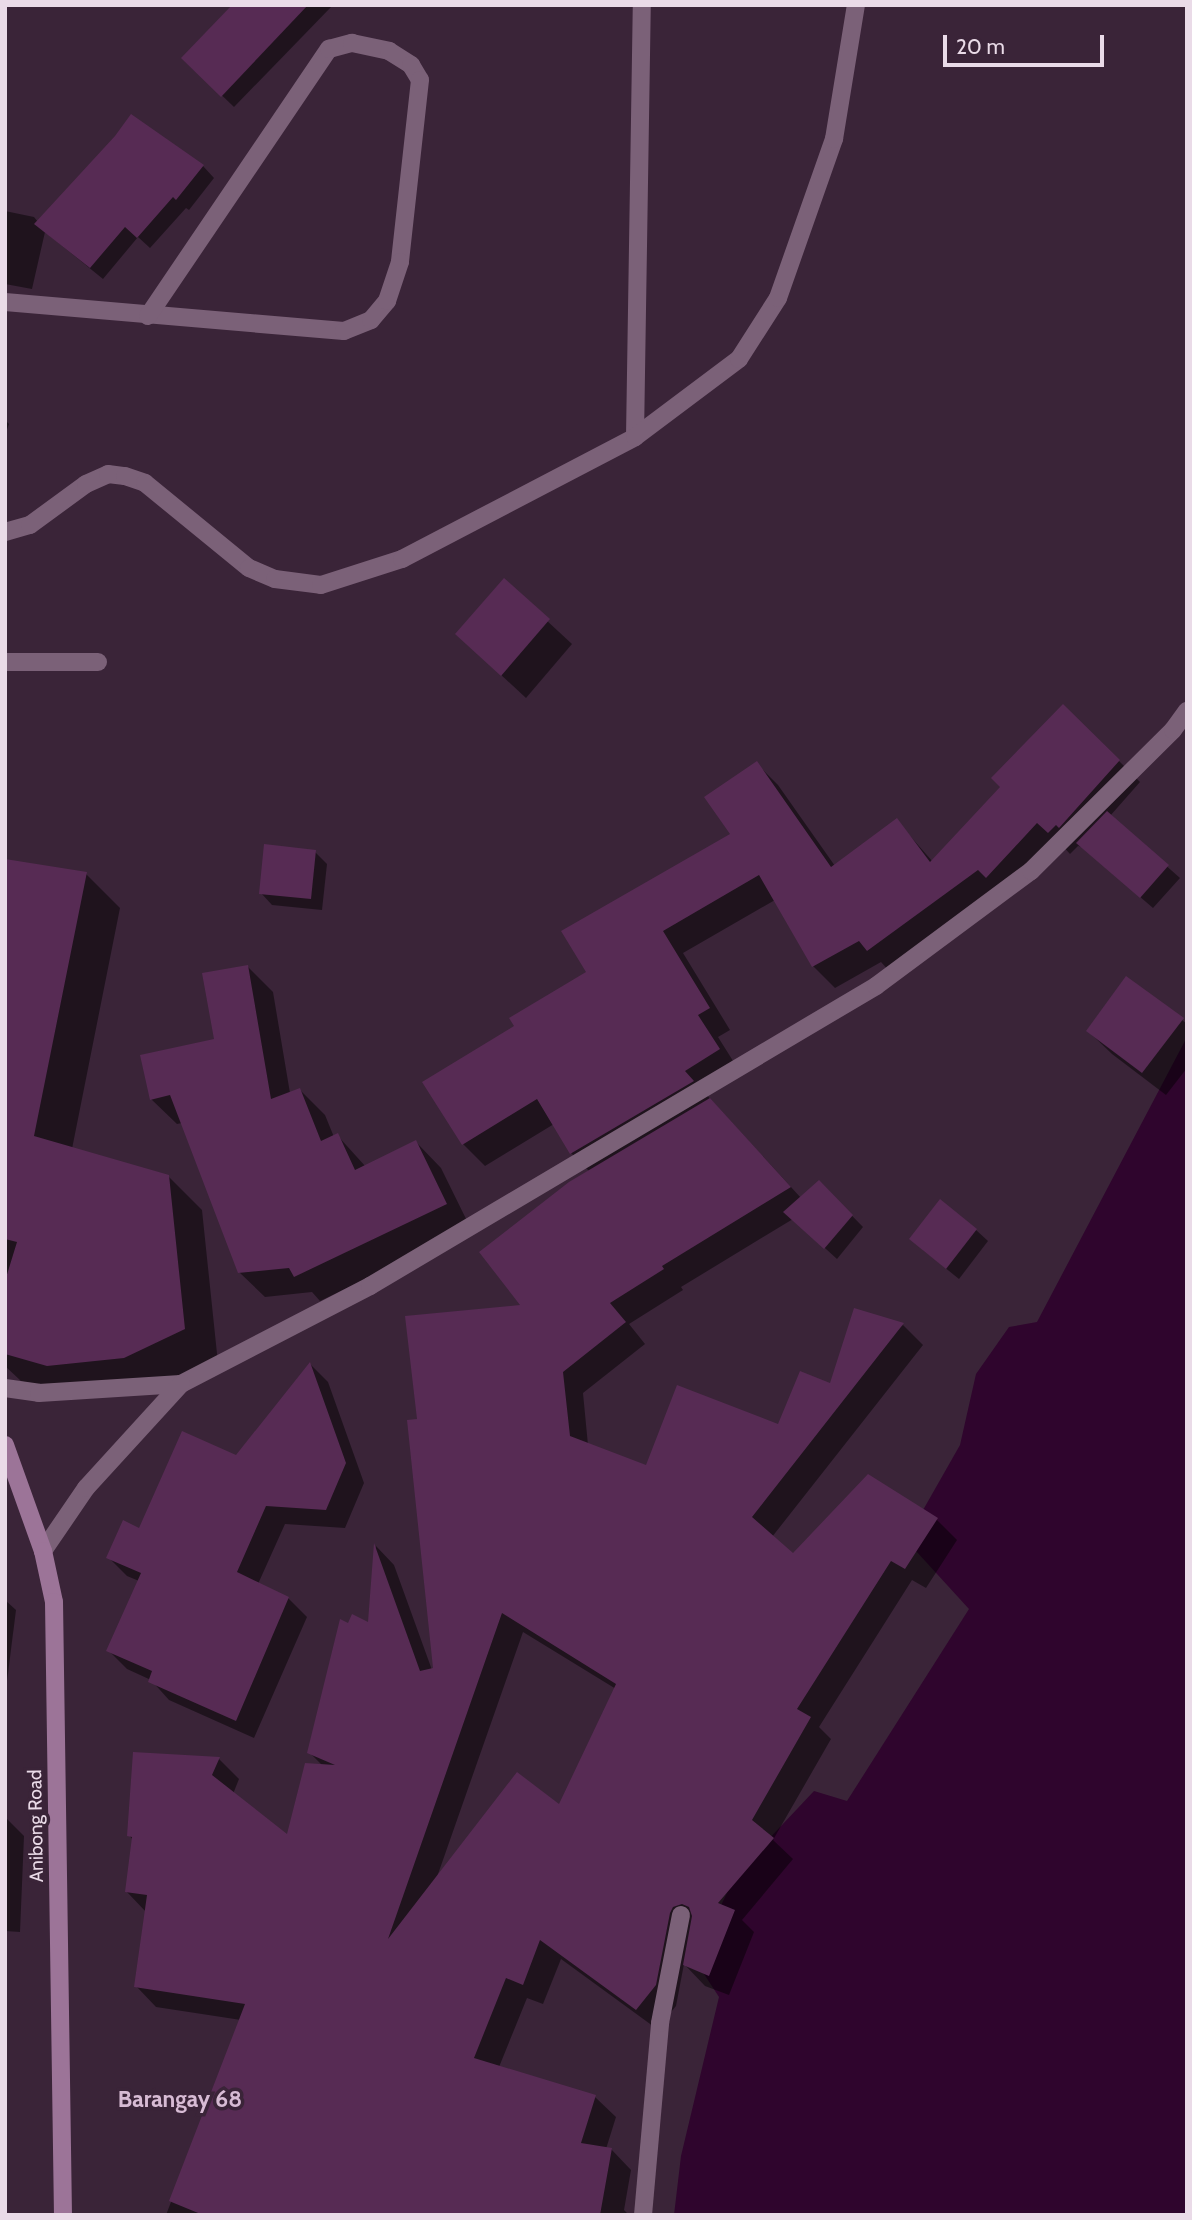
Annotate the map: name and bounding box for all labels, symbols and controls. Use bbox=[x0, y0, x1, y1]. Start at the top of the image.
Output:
scale bar bbox=[947, 21, 1108, 65]
text: 20 m bbox=[956, 34, 1005, 59]
street label: Anibong Road bbox=[24, 1769, 48, 1883]
district label: Barangay 68 bbox=[118, 2085, 242, 2113]

